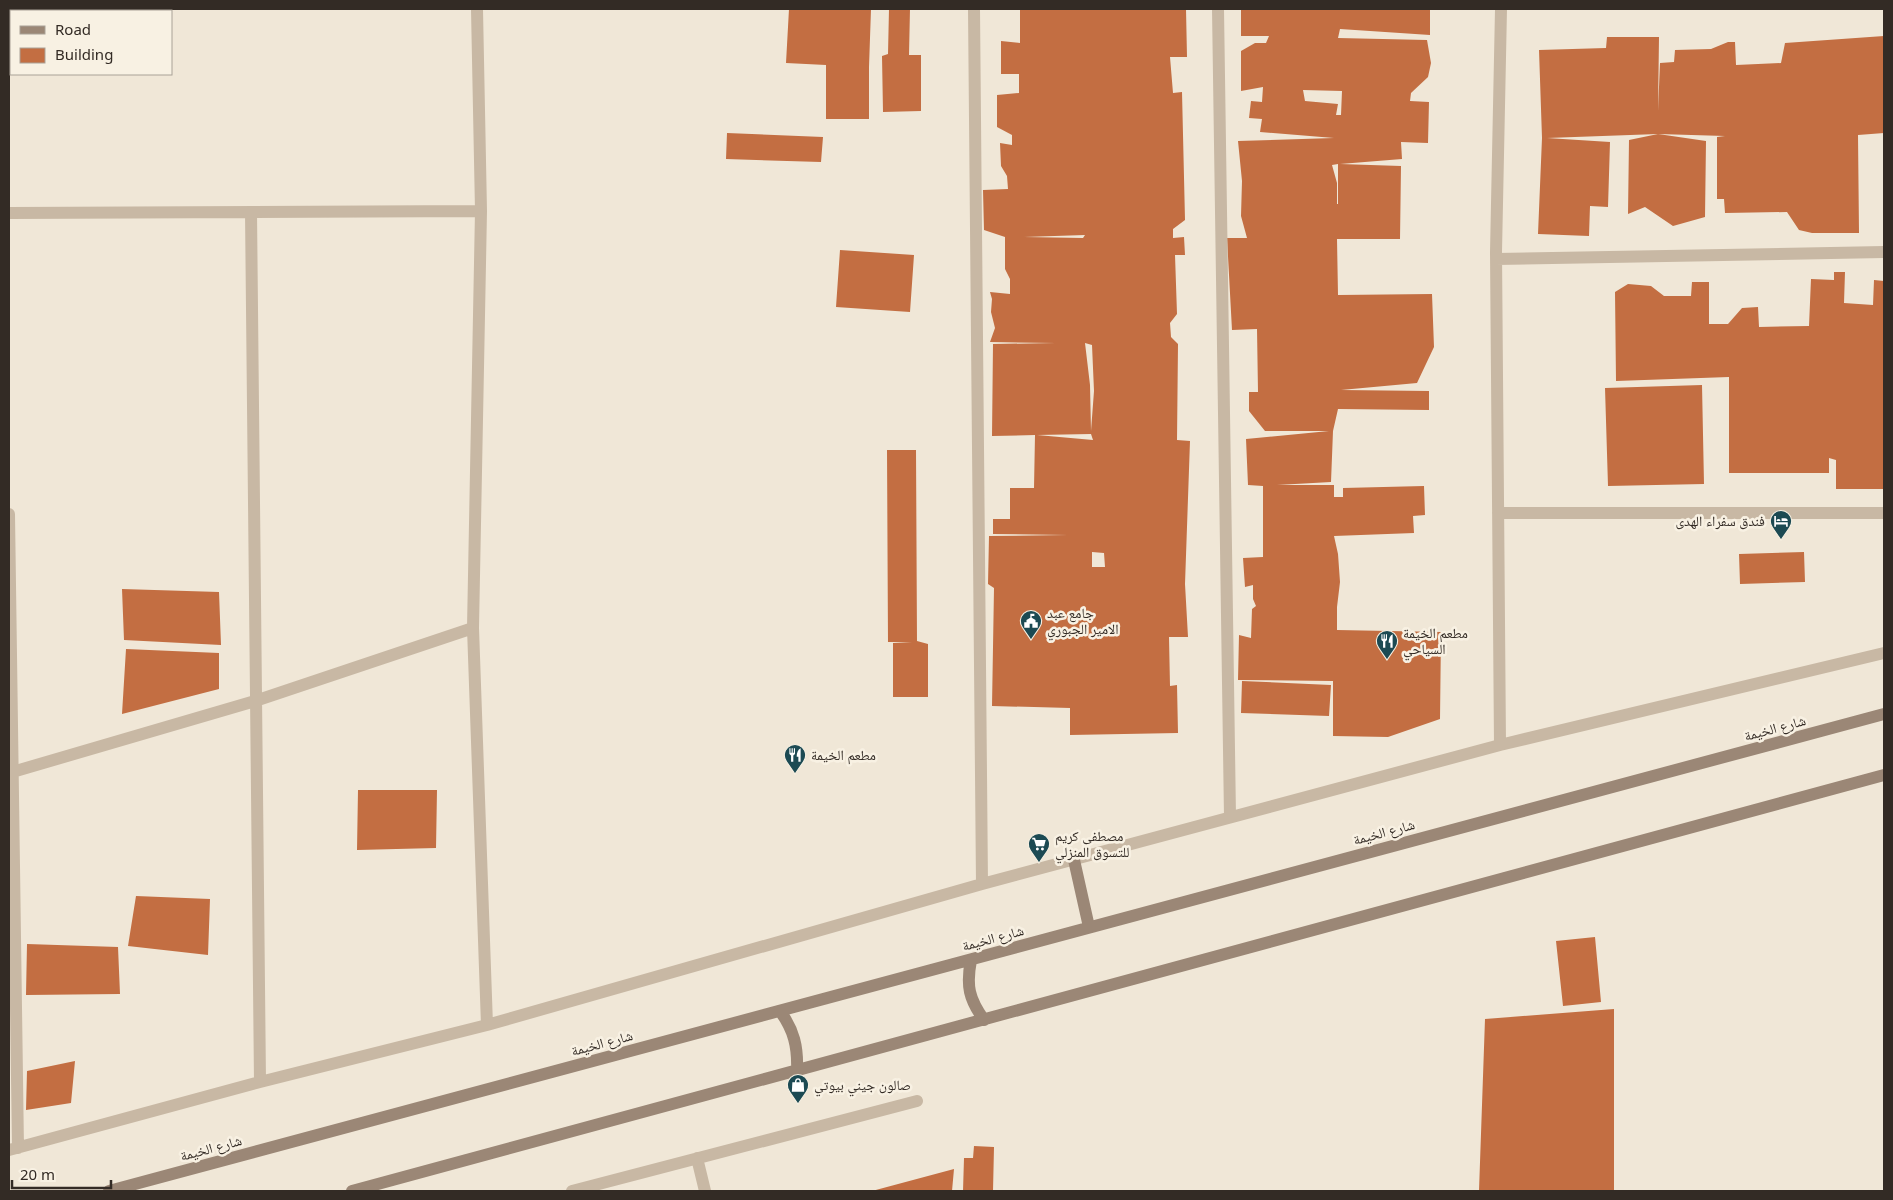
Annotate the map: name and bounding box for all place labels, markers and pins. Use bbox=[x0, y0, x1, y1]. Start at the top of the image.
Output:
hotel icon: فندق سفراء الهدى bbox=[1769, 509, 1793, 540]
place label: فندق سفراء الهدى bbox=[1675, 511, 1765, 530]
place label: جامع عبد الامير الجبوري bbox=[1047, 603, 1119, 641]
public building icon: جامع عبد الامير الجبوري bbox=[1019, 609, 1043, 640]
place label: مطعم الخيمة السياحي bbox=[1403, 623, 1468, 661]
restaurant icon: مطعم الخيمة السياحي bbox=[1375, 629, 1399, 660]
restaurant icon: مطعم الخيمة bbox=[783, 743, 807, 774]
place label: مطعم الخيمة bbox=[811, 745, 876, 765]
place label: مصطفى كريم للتسوق المنزلي bbox=[1055, 826, 1129, 864]
supermarket icon: مصطفى كريم للتسوق المنزلي bbox=[1027, 832, 1051, 863]
shop icon: صالون جيني بيوتي bbox=[786, 1073, 810, 1104]
place label: صالون جيني بيوتي bbox=[814, 1075, 911, 1097]

